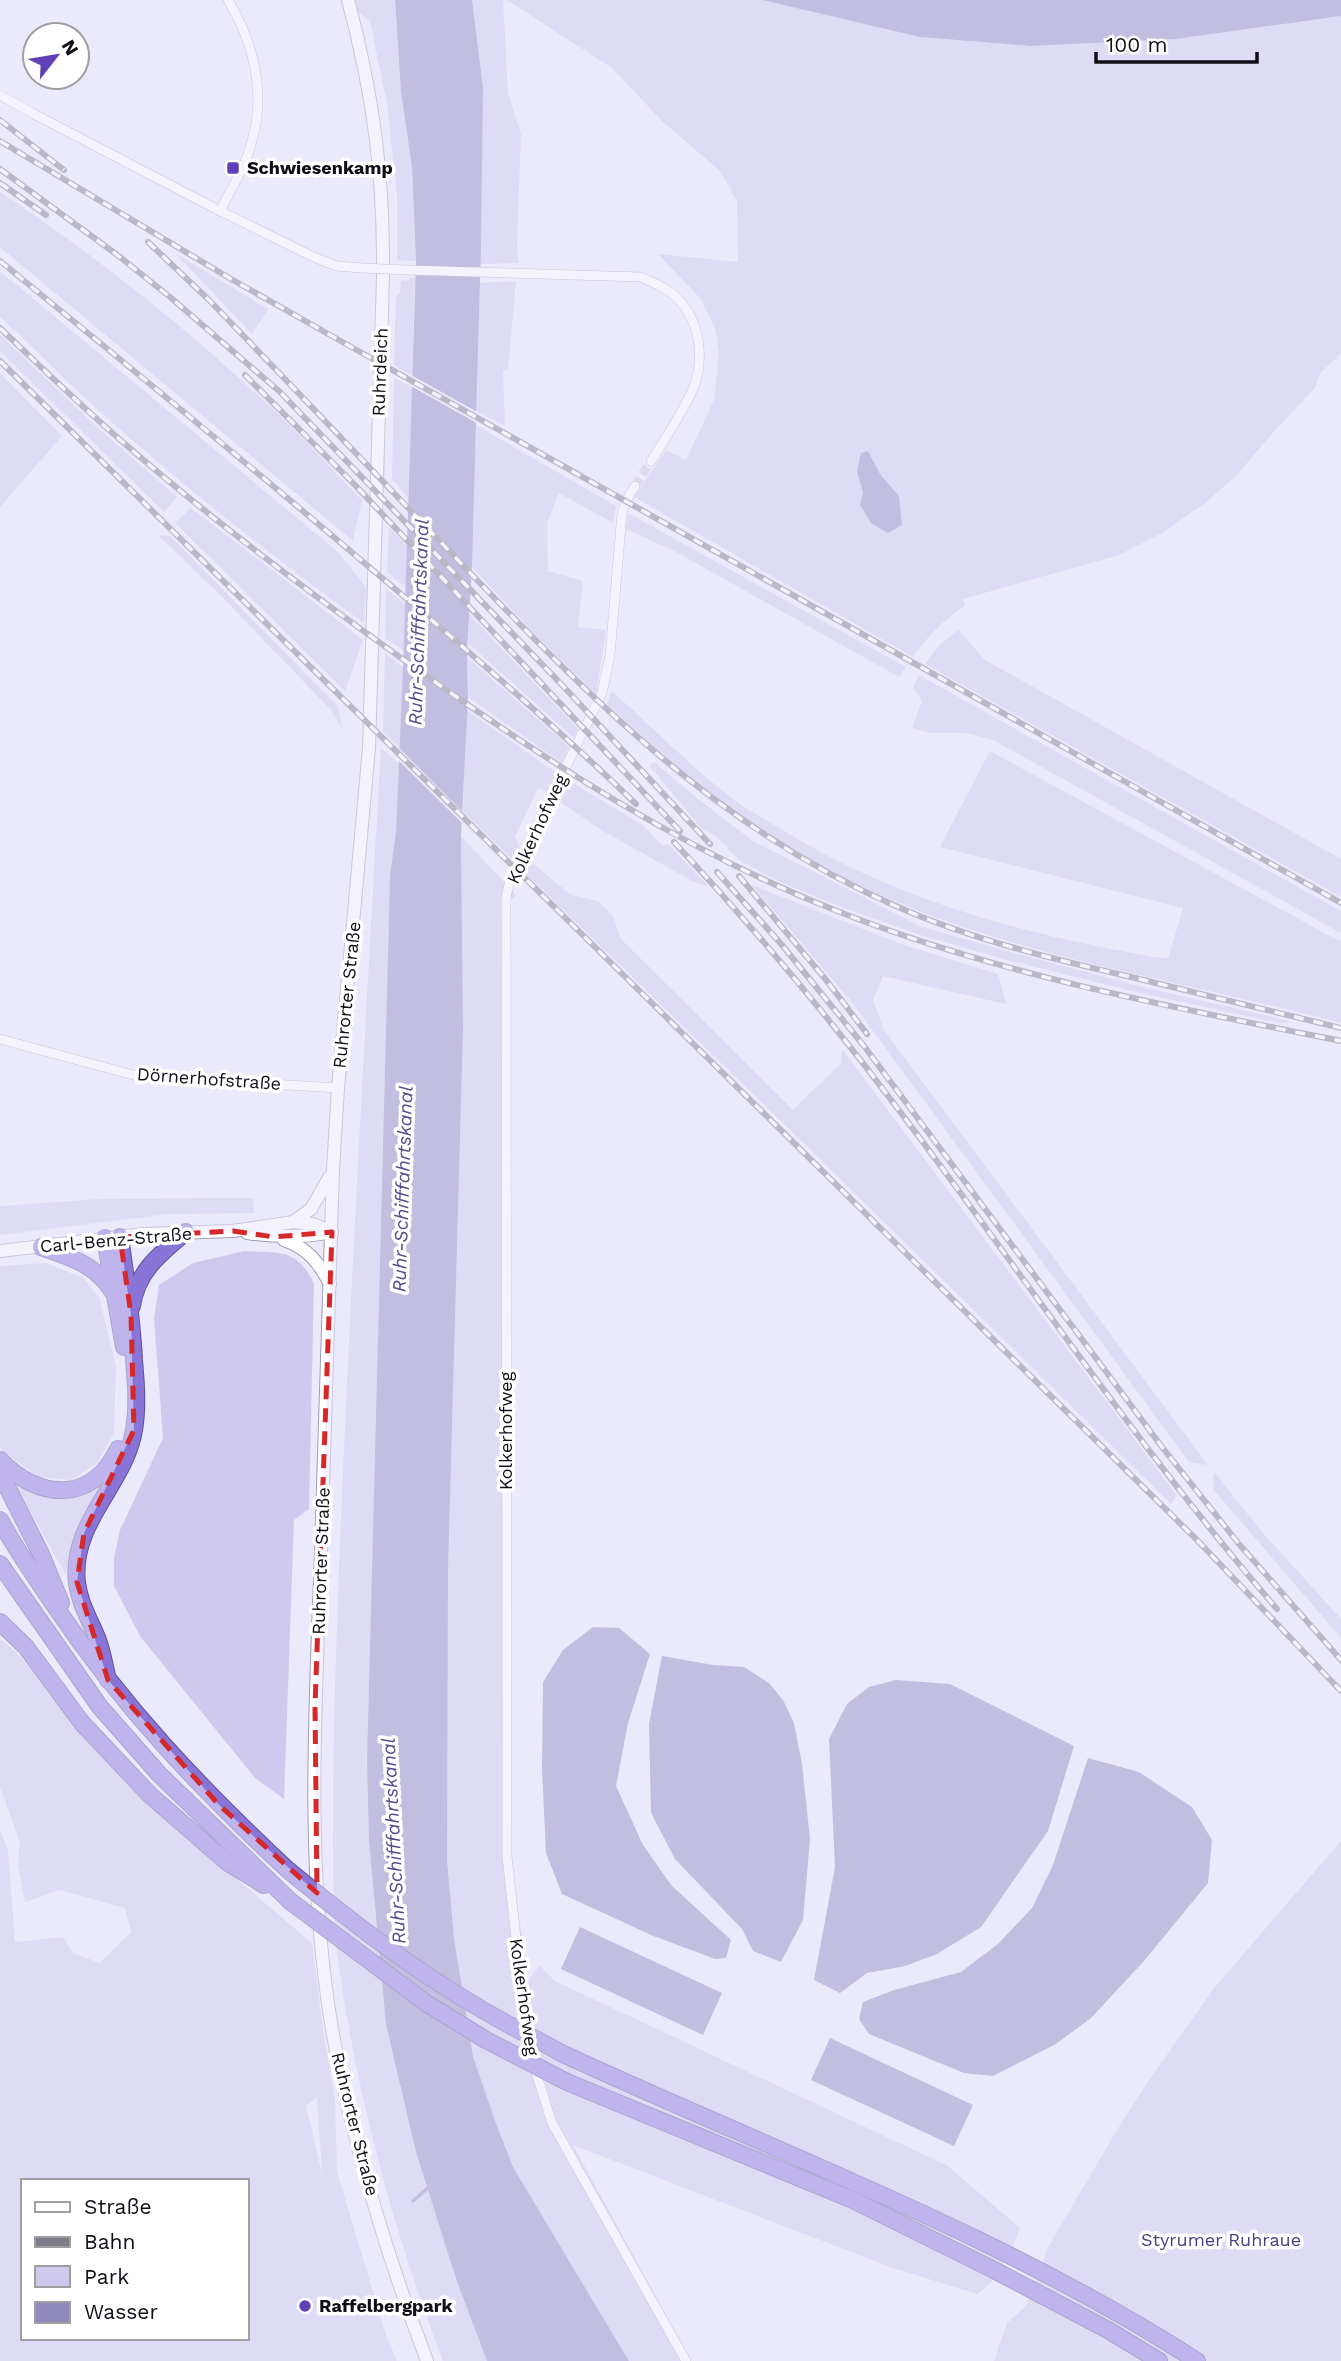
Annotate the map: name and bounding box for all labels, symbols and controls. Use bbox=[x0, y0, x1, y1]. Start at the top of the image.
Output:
north arrow bbox=[21, 21, 91, 91]
scale bar bbox=[1096, 21, 1257, 65]
text: 100 m bbox=[1106, 32, 1168, 57]
text: N bbox=[57, 36, 84, 59]
place label: Schwiesenkamp bbox=[247, 157, 393, 178]
marker: Schwiesenkamp bbox=[225, 160, 241, 176]
street label: Ruhrdeich bbox=[367, 327, 392, 417]
water label: Ruhr-Schifffahrtskanal bbox=[403, 518, 434, 726]
street label: Kolkerhofweg bbox=[502, 770, 571, 887]
street label: Ruhrorter Straße bbox=[328, 920, 365, 1069]
street label: Dörnerhofstraße bbox=[136, 1063, 282, 1094]
water label: Ruhr-Schifffahrtskanal bbox=[387, 1085, 418, 1293]
street label: Carl-Benz-Straße bbox=[39, 1222, 193, 1257]
street label: Kolkerhofweg bbox=[495, 1371, 516, 1490]
street label: Ruhrorter Straße bbox=[307, 1487, 334, 1635]
water label: Ruhr-Schifffahrtskanal bbox=[377, 1737, 410, 1945]
street label: Kolkerhofweg bbox=[506, 1937, 543, 2058]
street label: Ruhrorter Straße bbox=[327, 2050, 384, 2198]
legend bbox=[21, 2179, 248, 2340]
text: Straße bbox=[84, 2194, 152, 2219]
text: Bahn bbox=[84, 2229, 136, 2254]
park label: Styrumer Ruhraue bbox=[1141, 2229, 1301, 2250]
text: Park bbox=[84, 2264, 129, 2289]
place label: Raffelbergpark bbox=[319, 2295, 453, 2316]
marker: Raffelbergpark bbox=[297, 2298, 313, 2314]
text: Wasser bbox=[84, 2299, 158, 2324]

